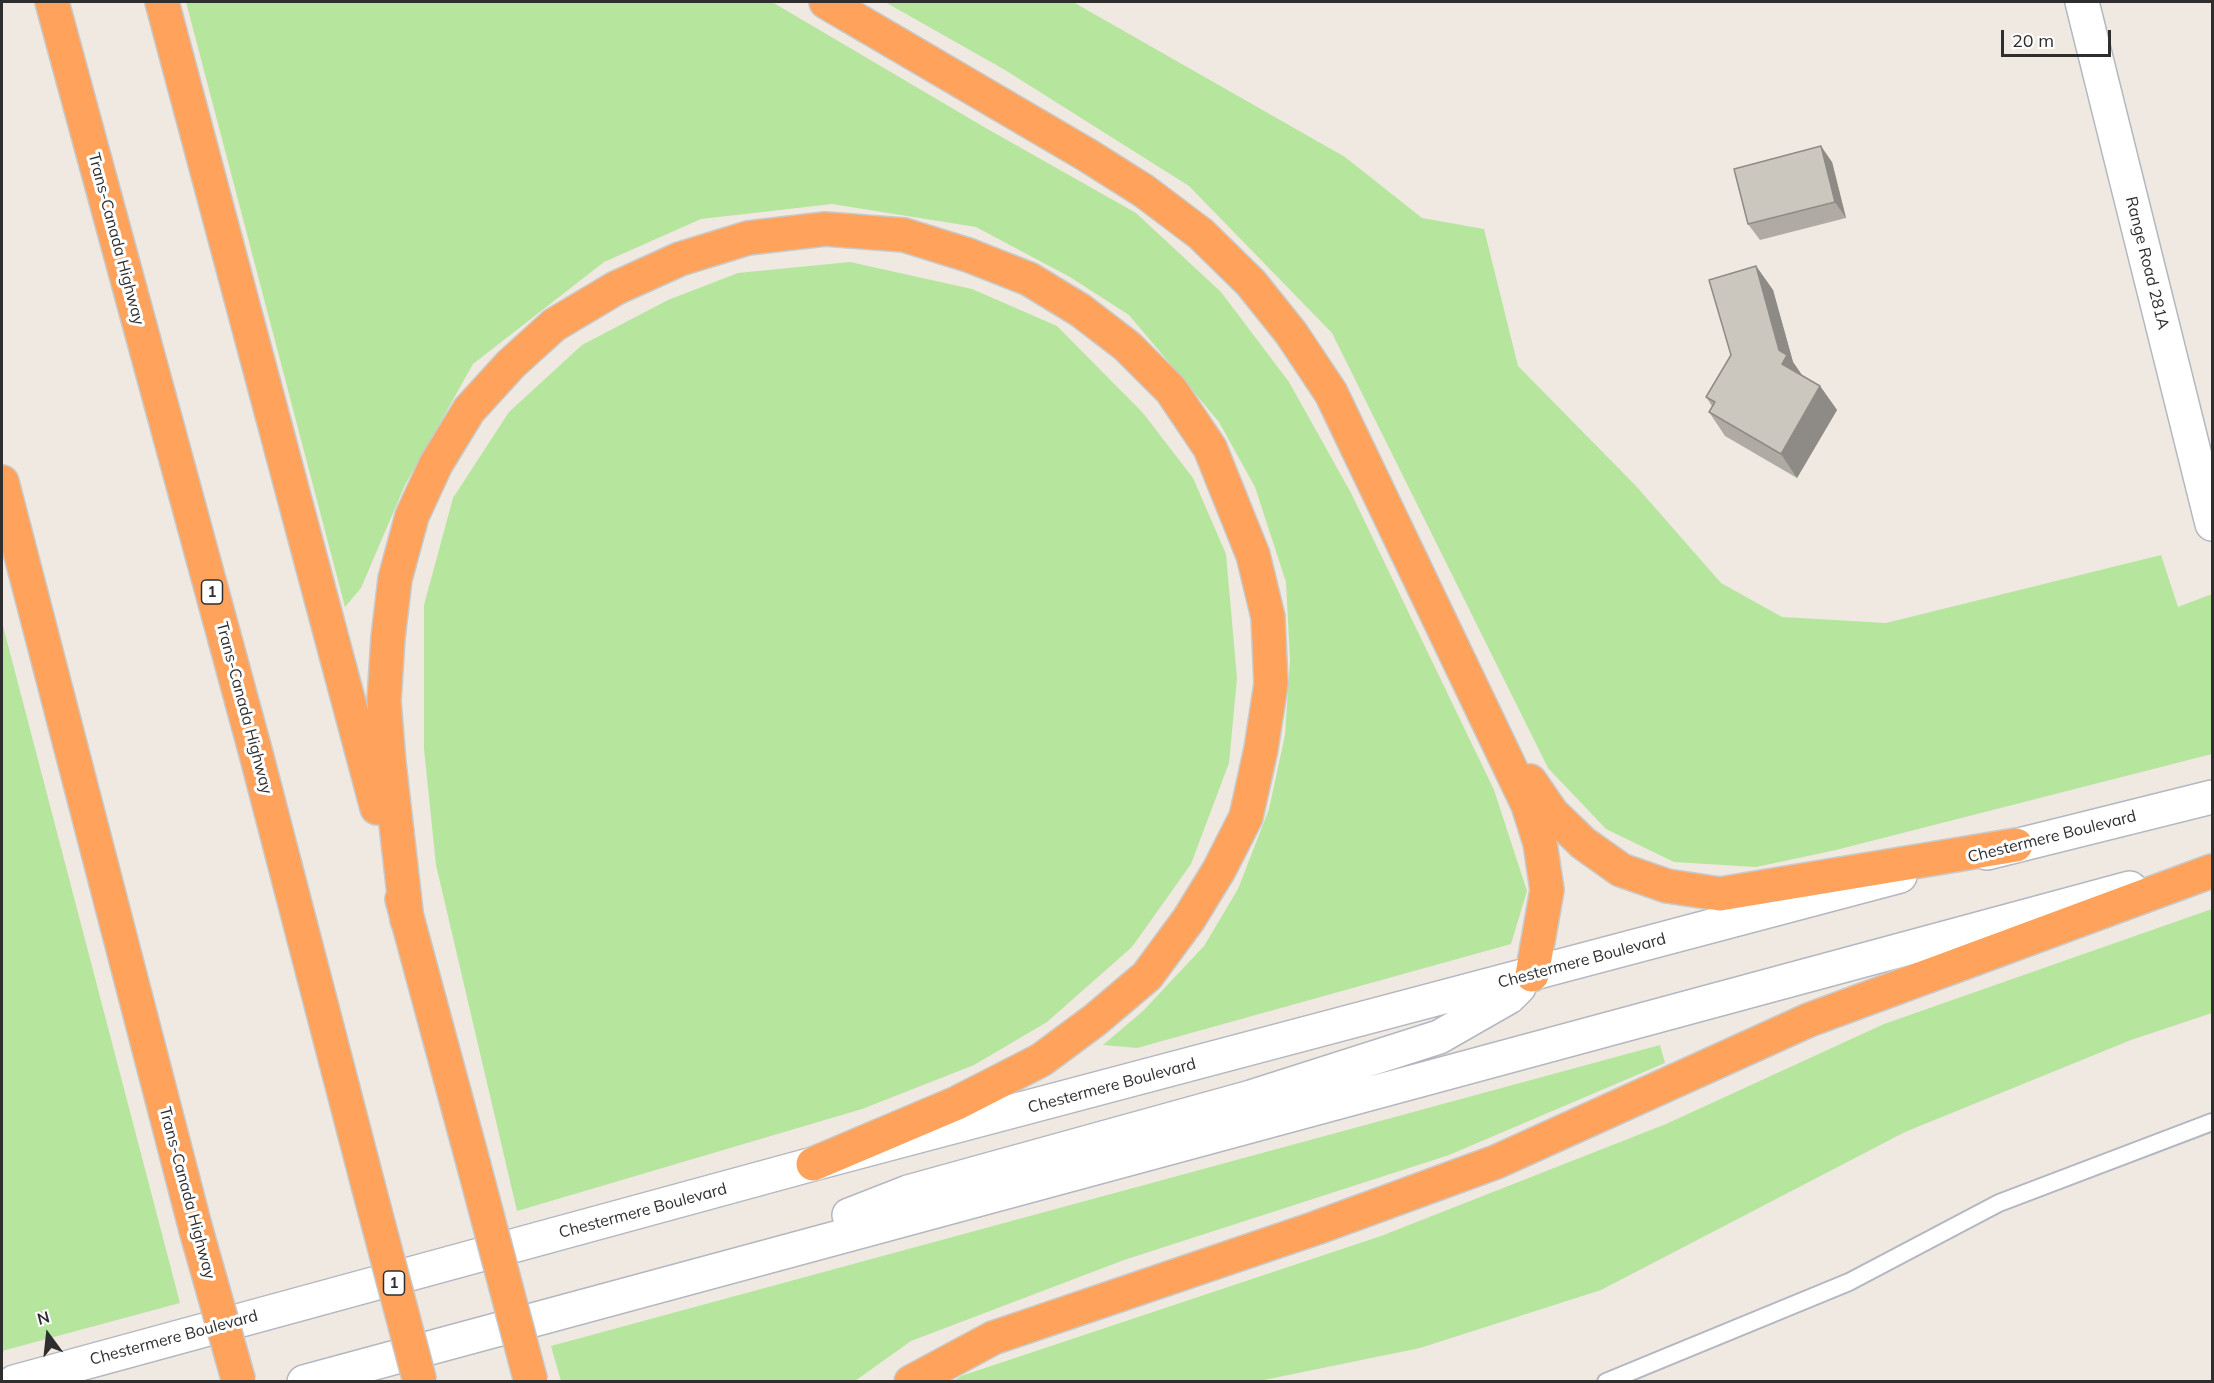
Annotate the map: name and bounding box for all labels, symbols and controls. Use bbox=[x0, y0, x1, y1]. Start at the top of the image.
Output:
scale bar bbox=[2004, 18, 2114, 56]
text: 20 m bbox=[2012, 29, 2054, 52]
street label: Trans-Canada Highway bbox=[84, 151, 148, 327]
street label: Range Road 281A bbox=[2121, 194, 2173, 332]
road number: 1 bbox=[202, 580, 222, 604]
street label: Trans-Canada Highway bbox=[212, 620, 276, 796]
street label: Chestermere Boulevard bbox=[1966, 807, 2138, 867]
street label: Chestermere Boulevard bbox=[1496, 929, 1668, 993]
street label: Chestermere Boulevard bbox=[1026, 1054, 1198, 1118]
street label: Trans-Canada Highway bbox=[155, 1105, 219, 1281]
street label: Chestermere Boulevard bbox=[557, 1179, 729, 1243]
road number: 1 bbox=[384, 1271, 404, 1295]
north arrow bbox=[18, 1305, 78, 1365]
text: N bbox=[35, 1306, 52, 1329]
street label: Chestermere Boulevard bbox=[88, 1306, 260, 1370]

